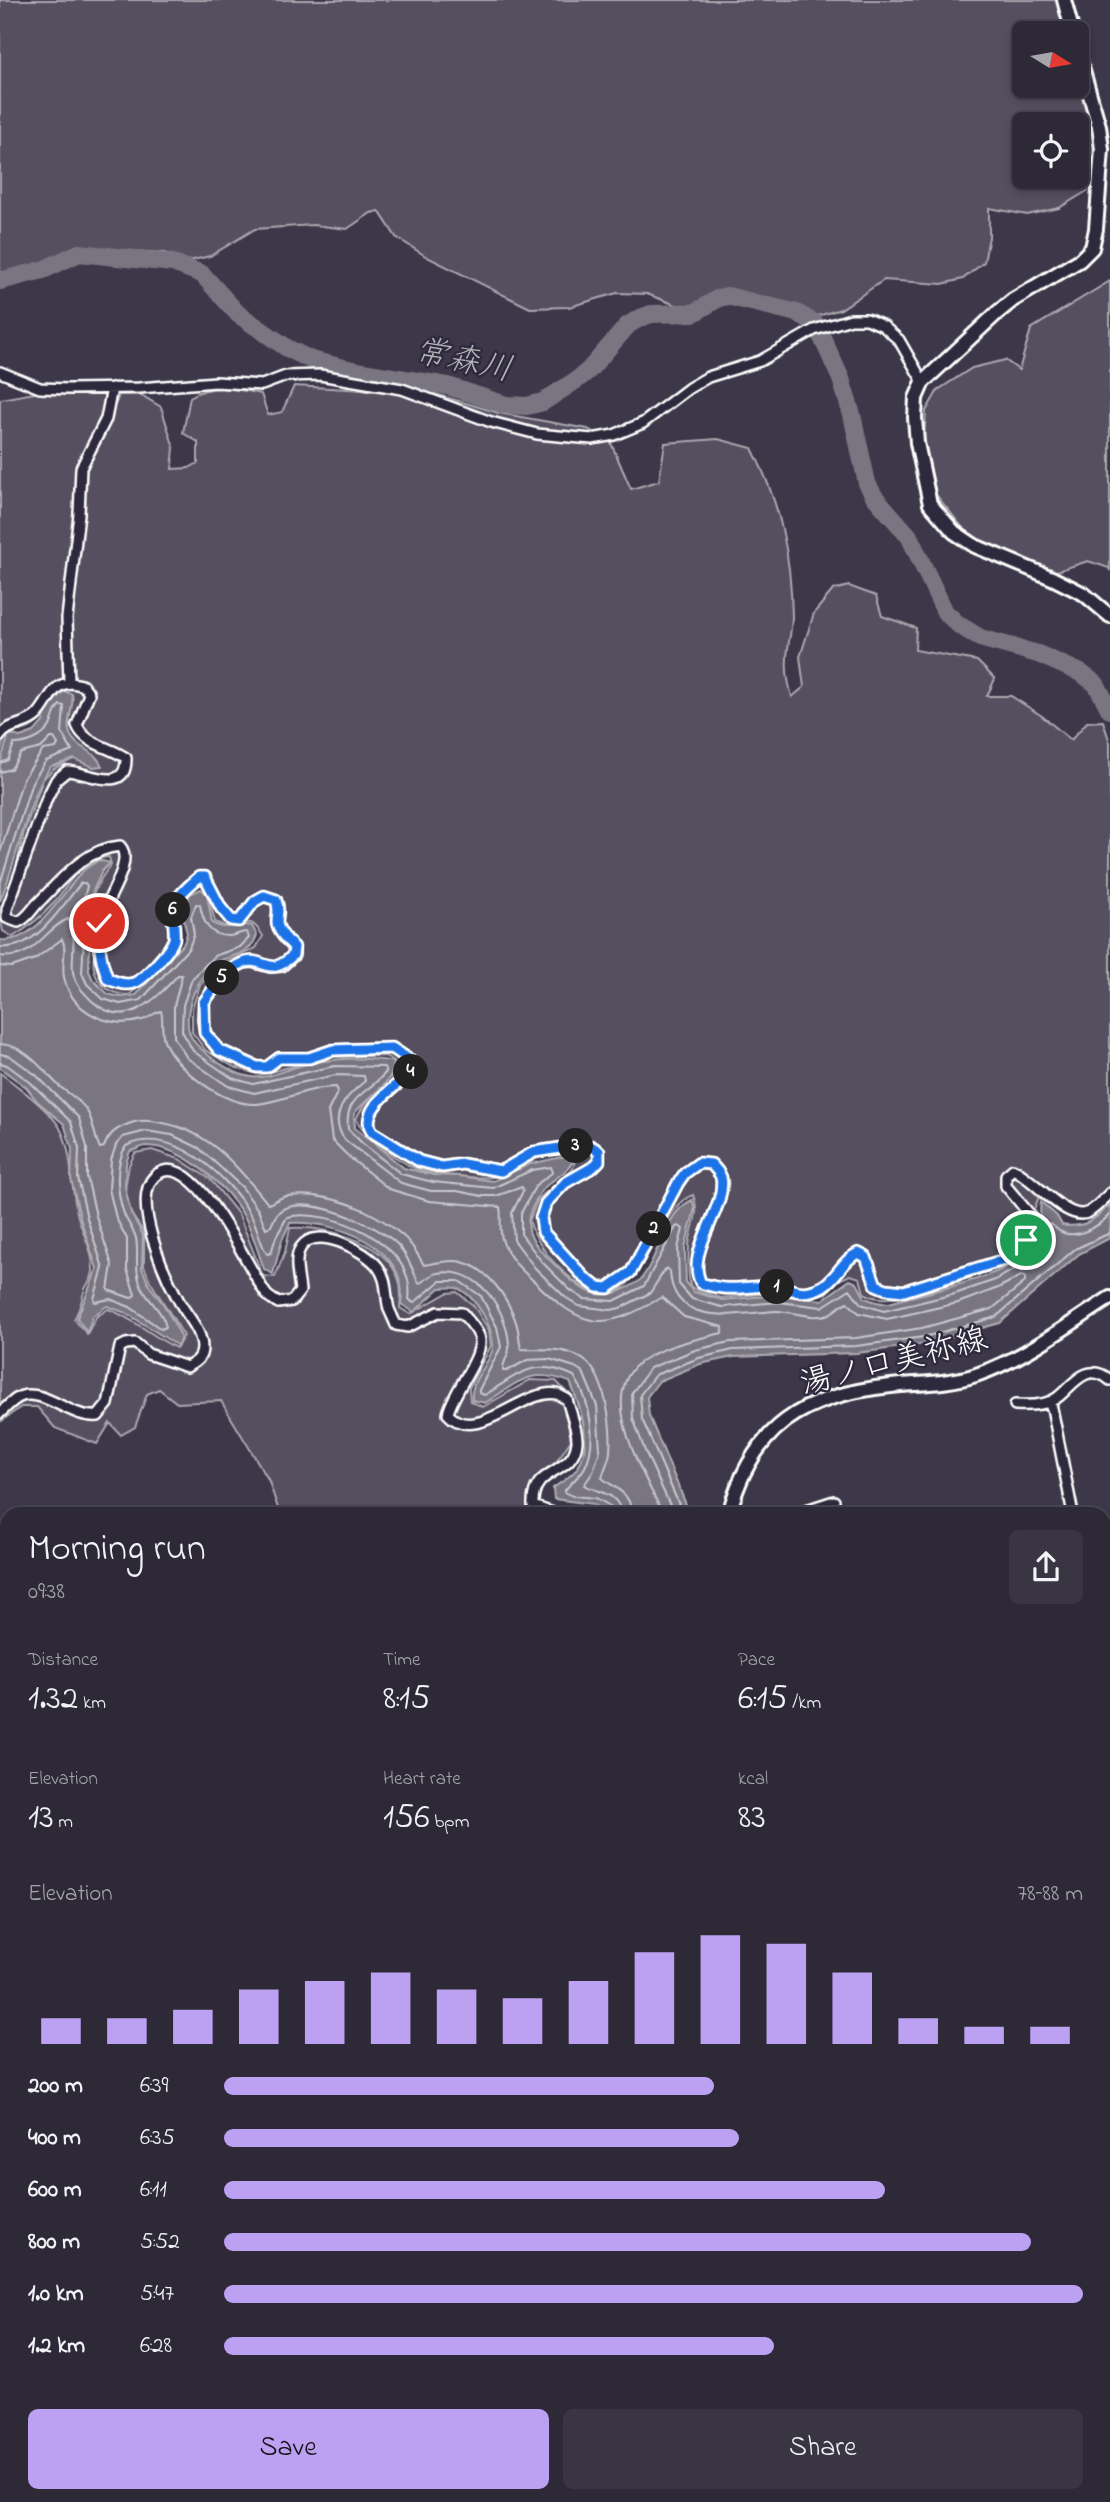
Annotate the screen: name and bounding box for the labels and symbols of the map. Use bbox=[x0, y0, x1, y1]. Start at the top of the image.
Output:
north arrow bbox=[1012, 21, 1088, 98]
water label: 常森川 bbox=[410, 328, 516, 396]
pin: 6 bbox=[156, 892, 190, 928]
pin bbox=[69, 893, 129, 953]
pin: 5 bbox=[204, 960, 240, 996]
pin: 4 bbox=[394, 1054, 428, 1090]
pin: 3 bbox=[558, 1128, 594, 1164]
pin bbox=[996, 1210, 1056, 1270]
pin: 2 bbox=[636, 1212, 672, 1246]
pin: 1 bbox=[760, 1270, 794, 1304]
street label: 湯ノ口美祢線 bbox=[795, 1317, 993, 1409]

